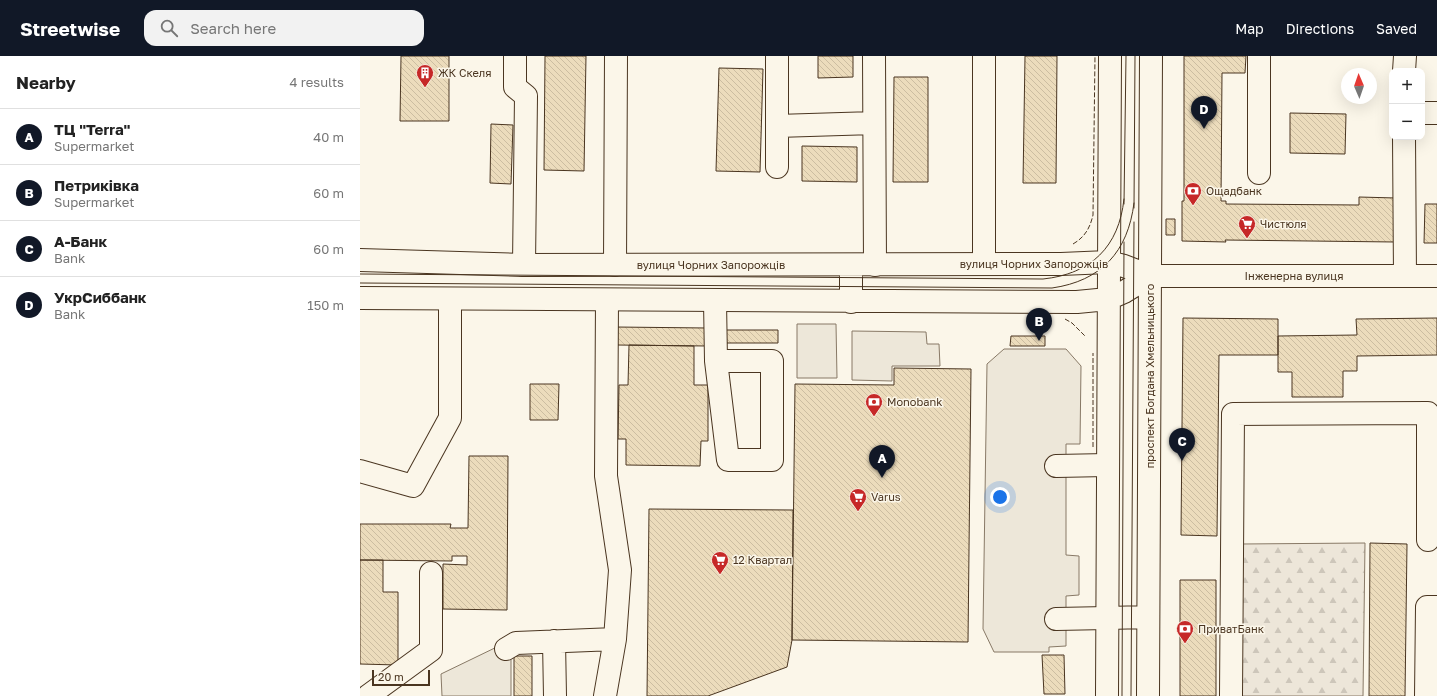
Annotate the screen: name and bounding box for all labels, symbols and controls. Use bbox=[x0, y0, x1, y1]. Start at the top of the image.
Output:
search box bbox=[144, 10, 424, 46]
text: Streetwise bbox=[20, 17, 120, 40]
icon: search bbox=[158, 17, 180, 39]
text: Search here bbox=[190, 19, 276, 37]
text: Map bbox=[1235, 20, 1264, 37]
text: Directions bbox=[1286, 20, 1354, 37]
text: Saved bbox=[1376, 20, 1417, 37]
building icon: ЖК Скеля bbox=[415, 63, 435, 88]
place label: ЖК Скеля bbox=[438, 66, 492, 79]
north arrow bbox=[1341, 68, 1377, 104]
map controls bbox=[1389, 68, 1425, 140]
button: + bbox=[1389, 68, 1425, 104]
text: Nearby bbox=[16, 72, 76, 93]
text: 4 results bbox=[290, 74, 344, 90]
pin: D bbox=[1191, 96, 1217, 129]
button: − bbox=[1389, 104, 1425, 140]
text: ТЦ "Terra" bbox=[54, 120, 130, 138]
text: A bbox=[24, 129, 34, 145]
text: 40 m bbox=[313, 129, 344, 145]
text: Supermarket bbox=[54, 138, 135, 154]
text: Петриківка bbox=[54, 176, 139, 194]
bank icon: Ощадбанк bbox=[1183, 181, 1203, 206]
place label: Ощадбанк bbox=[1206, 184, 1263, 197]
text: B bbox=[24, 185, 34, 201]
text: 60 m bbox=[313, 185, 344, 201]
text: Supermarket bbox=[54, 194, 135, 210]
supermarket icon: Чистюля bbox=[1237, 214, 1257, 239]
place label: Чистюля bbox=[1260, 217, 1307, 230]
text: А-Банк bbox=[54, 232, 107, 250]
text: C bbox=[24, 241, 34, 257]
text: 60 m bbox=[313, 241, 344, 257]
text: Bank bbox=[54, 250, 85, 266]
street label: вулиця Чорних Запорожців bbox=[960, 257, 1108, 270]
street label: вулиця Чорних Запорожців bbox=[637, 258, 785, 271]
street label: Інженерна вулиця bbox=[1245, 269, 1343, 282]
street label: проспект Богдана Хмельницького bbox=[1143, 283, 1156, 468]
text: УкрСиббанк bbox=[54, 288, 147, 306]
text: D bbox=[24, 297, 34, 313]
text: 150 m bbox=[307, 297, 344, 313]
text: Bank bbox=[54, 306, 85, 322]
pin: B bbox=[1026, 308, 1052, 341]
bank icon: Monobank bbox=[864, 392, 884, 417]
place label: Monobank bbox=[887, 395, 942, 408]
pin: C bbox=[1169, 428, 1195, 461]
pin: A bbox=[869, 445, 895, 478]
supermarket icon: Varus bbox=[848, 487, 868, 512]
your location bbox=[990, 487, 1010, 507]
place label: Varus bbox=[871, 490, 901, 503]
supermarket icon: 12 Квартал bbox=[710, 550, 730, 575]
place label: 12 Квартал bbox=[733, 553, 792, 566]
bank icon: ПриватБанк bbox=[1175, 619, 1195, 644]
place label: ПриватБанк bbox=[1198, 622, 1265, 635]
scale bar bbox=[372, 668, 430, 687]
text: 20 m bbox=[378, 670, 404, 683]

